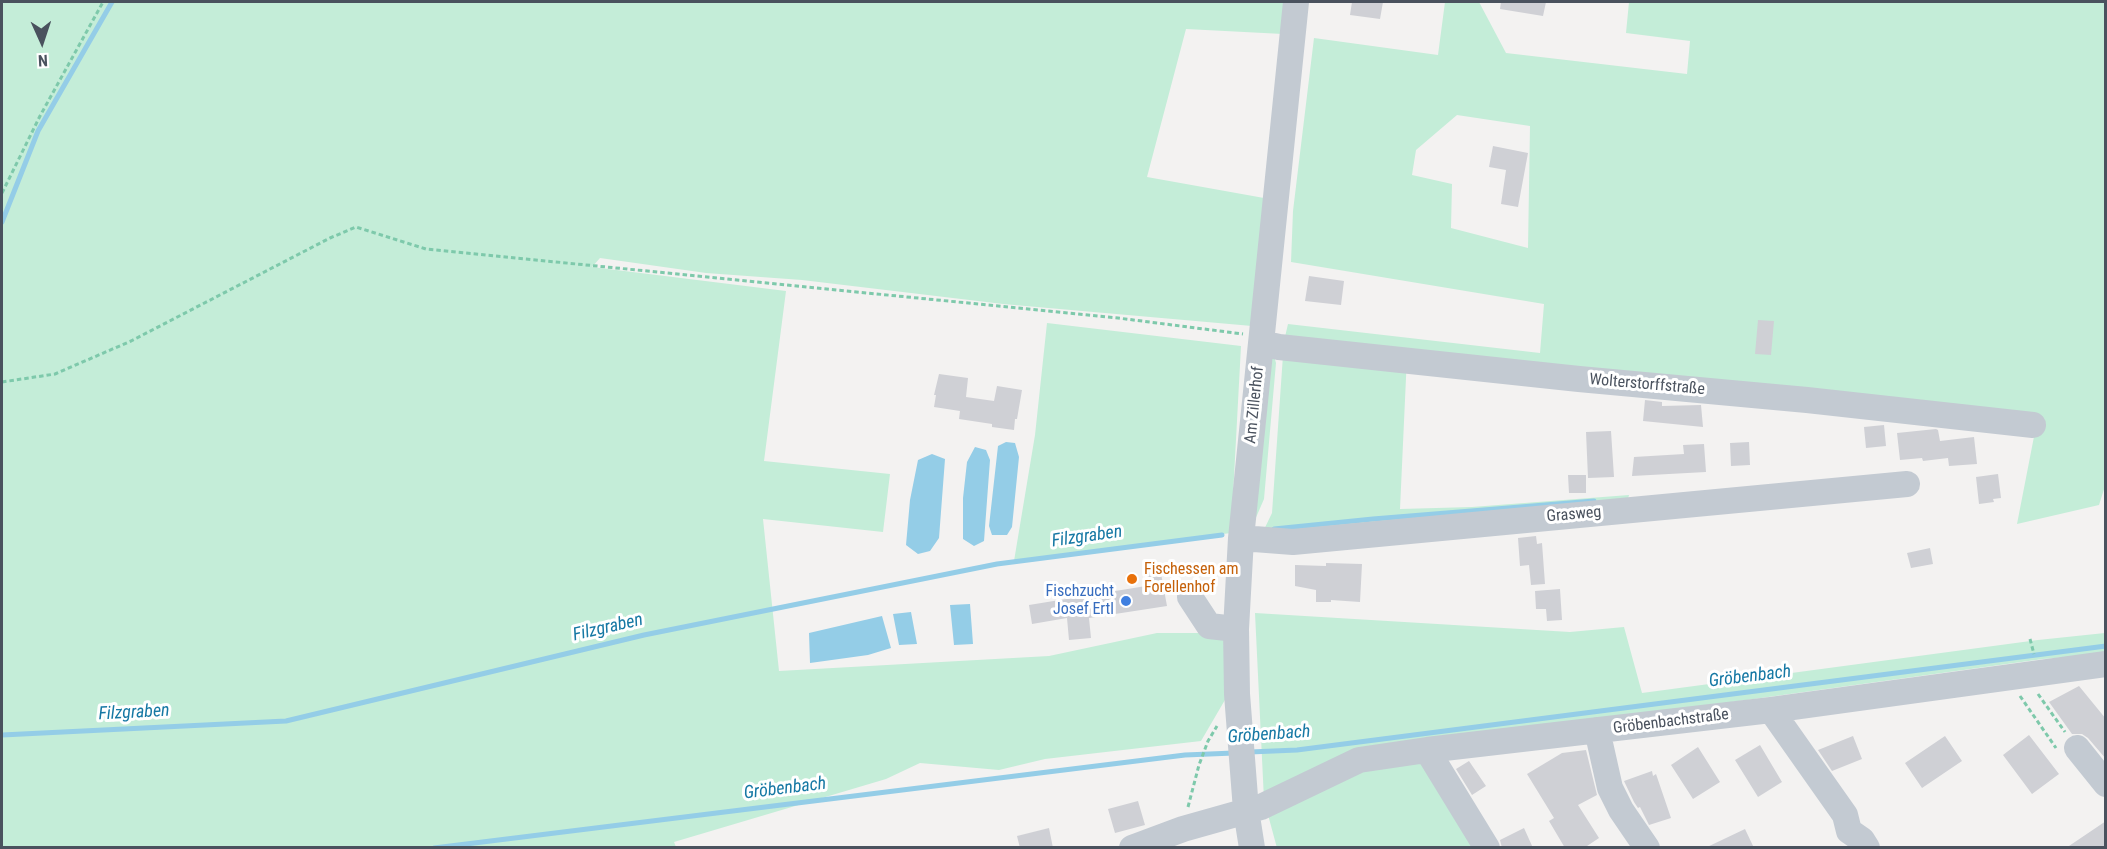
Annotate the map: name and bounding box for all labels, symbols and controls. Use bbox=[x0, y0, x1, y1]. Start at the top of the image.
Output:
north arrow bbox=[12, 12, 72, 72]
text: N bbox=[38, 51, 48, 70]
street label: Am Zillerhof bbox=[1241, 365, 1269, 445]
street label: Wolterstorffstraße bbox=[1588, 370, 1706, 400]
street label: Grasweg bbox=[1546, 503, 1602, 527]
water label: Filzgraben bbox=[1050, 521, 1124, 553]
place label: Fischessen am Forellenhof bbox=[1144, 560, 1239, 598]
marker: Fischessen am Forellenhof bbox=[1125, 572, 1139, 586]
place label: Fischzucht Josef Ertl bbox=[1046, 582, 1114, 620]
marker: Fischzucht Josef Ertl bbox=[1119, 594, 1133, 608]
water label: Filzgraben bbox=[571, 609, 645, 647]
water label: Gröbenbach bbox=[1708, 661, 1792, 693]
water label: Filzgraben bbox=[98, 700, 170, 726]
street label: Gröbenbachstraße bbox=[1612, 705, 1730, 739]
water label: Gröbenbach bbox=[1227, 721, 1311, 749]
water label: Gröbenbach bbox=[743, 773, 827, 805]

